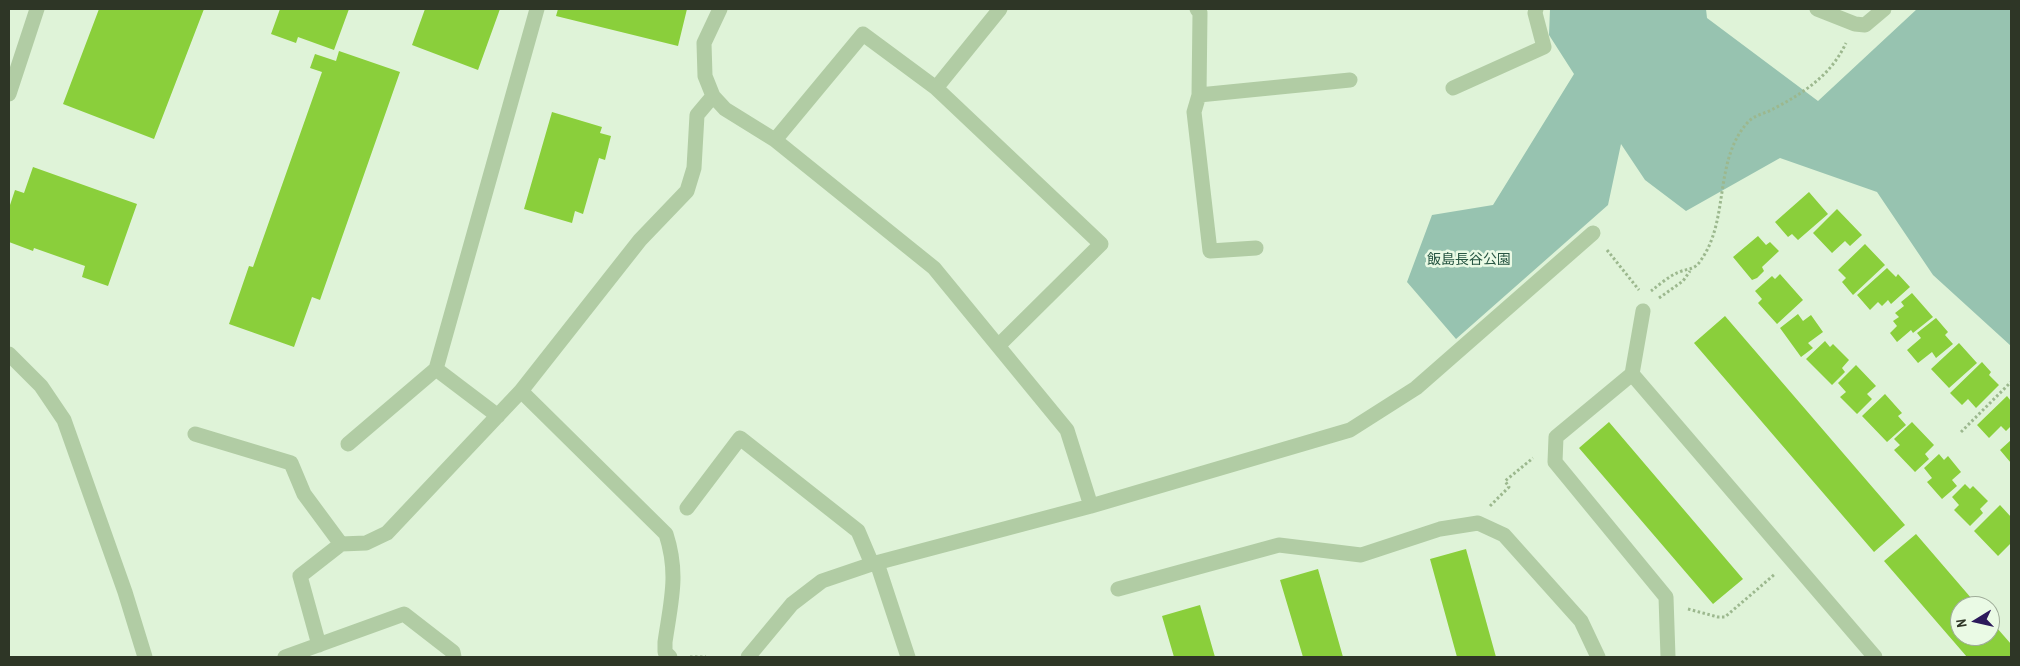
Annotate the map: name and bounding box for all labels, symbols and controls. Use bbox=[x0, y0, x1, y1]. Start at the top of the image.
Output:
park label: 飯島長谷公園 bbox=[1427, 252, 1511, 268]
north arrow bbox=[1950, 596, 2000, 646]
text: N bbox=[1952, 618, 1971, 629]

